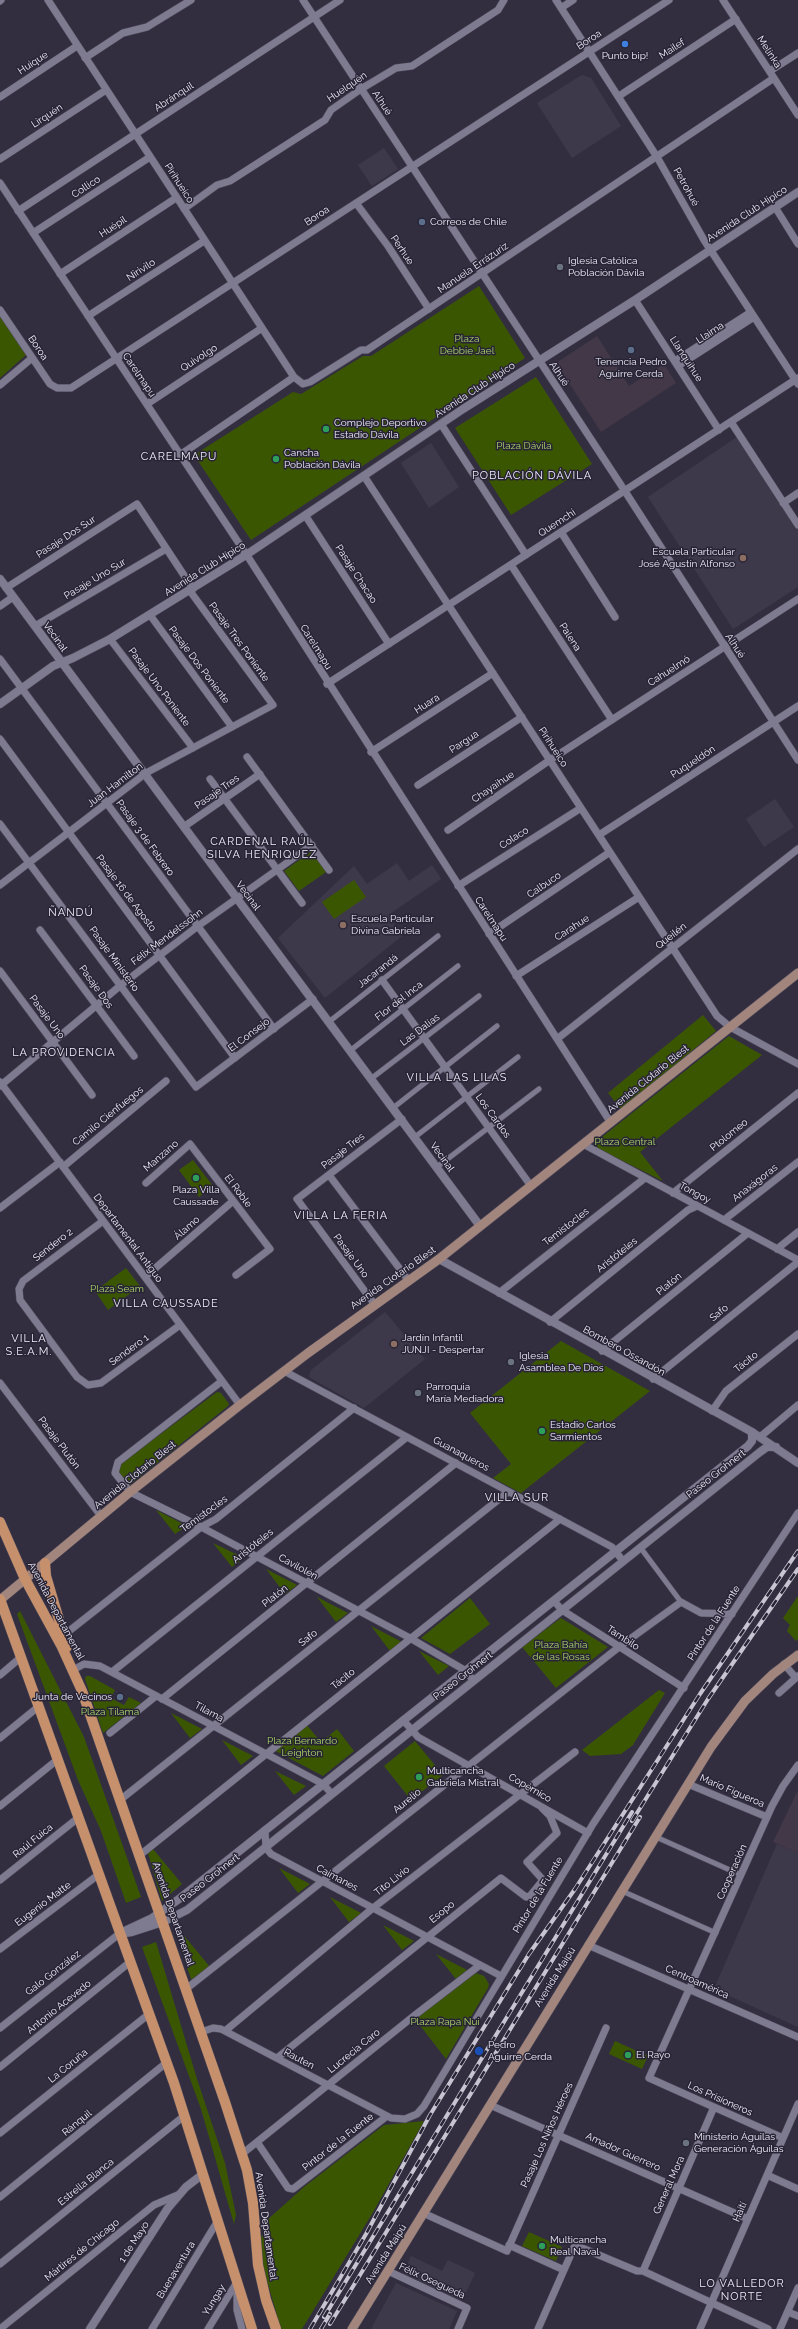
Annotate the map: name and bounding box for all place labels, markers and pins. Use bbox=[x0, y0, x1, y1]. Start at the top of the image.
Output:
marker: Punto bip! bbox=[620, 39, 630, 49]
place label: Punto bip! bbox=[602, 50, 648, 62]
place label: Correos de Chile bbox=[430, 216, 507, 228]
marker: Correos de Chile bbox=[417, 217, 427, 227]
place label: Iglesia Católica Población Dávila bbox=[568, 255, 644, 278]
marker: Iglesia Católica Población Dávila bbox=[555, 262, 565, 272]
marker: Tenencia Pedro Aguirre Cerda bbox=[626, 345, 636, 355]
place label: Tenencia Pedro Aguirre Cerda bbox=[595, 356, 667, 380]
place label: Complejo Deportivo Estadio Dávila bbox=[334, 417, 427, 440]
marker: Complejo Deportivo Estadio Dávila bbox=[321, 424, 331, 434]
place label: Cancha Población Dávila bbox=[284, 447, 360, 470]
marker: Cancha Población Dávila bbox=[271, 454, 281, 464]
place label: Escuela Particular José Agustín Alfonso bbox=[638, 546, 735, 570]
marker: Escuela Particular José Agustín Alfonso bbox=[738, 553, 748, 563]
place label: Escuela Particular Divina Gabriela bbox=[351, 913, 434, 936]
marker: Escuela Particular Divina Gabriela bbox=[338, 920, 348, 930]
marker: Plaza Villa Caussade bbox=[191, 1173, 201, 1183]
place label: Plaza Villa Caussade bbox=[172, 1184, 220, 1208]
place label: Jardín Infantil JUNJI - Despertar bbox=[402, 1332, 484, 1356]
marker: Jardín Infantil JUNJI - Despertar bbox=[389, 1339, 399, 1349]
place label: Iglesia Asamblea De Dios bbox=[519, 1350, 604, 1374]
marker: Iglesia Asamblea De Dios bbox=[506, 1357, 516, 1367]
place label: Parroquia María Mediadora bbox=[426, 1381, 503, 1404]
marker: Parroquia María Mediadora bbox=[413, 1388, 423, 1398]
place label: Estadio Carlos Sarmientos bbox=[550, 1419, 616, 1442]
marker: Estadio Carlos Sarmientos bbox=[537, 1426, 547, 1436]
place label: Junta de Vecinos bbox=[33, 1691, 112, 1703]
marker: Junta de Vecinos bbox=[115, 1692, 125, 1702]
place label: Multicancha Gabriela Mistral bbox=[427, 1765, 499, 1788]
marker: Multicancha Gabriela Mistral bbox=[414, 1772, 424, 1782]
place label: Pedro Aguirre Cerda bbox=[488, 2039, 552, 2062]
marker: Pedro Aguirre Cerda bbox=[473, 2045, 485, 2057]
place label: El Rayo bbox=[636, 2049, 670, 2061]
marker: El Rayo bbox=[623, 2050, 633, 2060]
place label: Ministerio Águilas Generación Águilas bbox=[694, 2131, 784, 2154]
marker: Ministerio Águilas Generación Águilas bbox=[681, 2138, 691, 2148]
place label: Multicancha Real Naval bbox=[550, 2234, 606, 2258]
marker: Multicancha Real Naval bbox=[537, 2241, 547, 2251]

